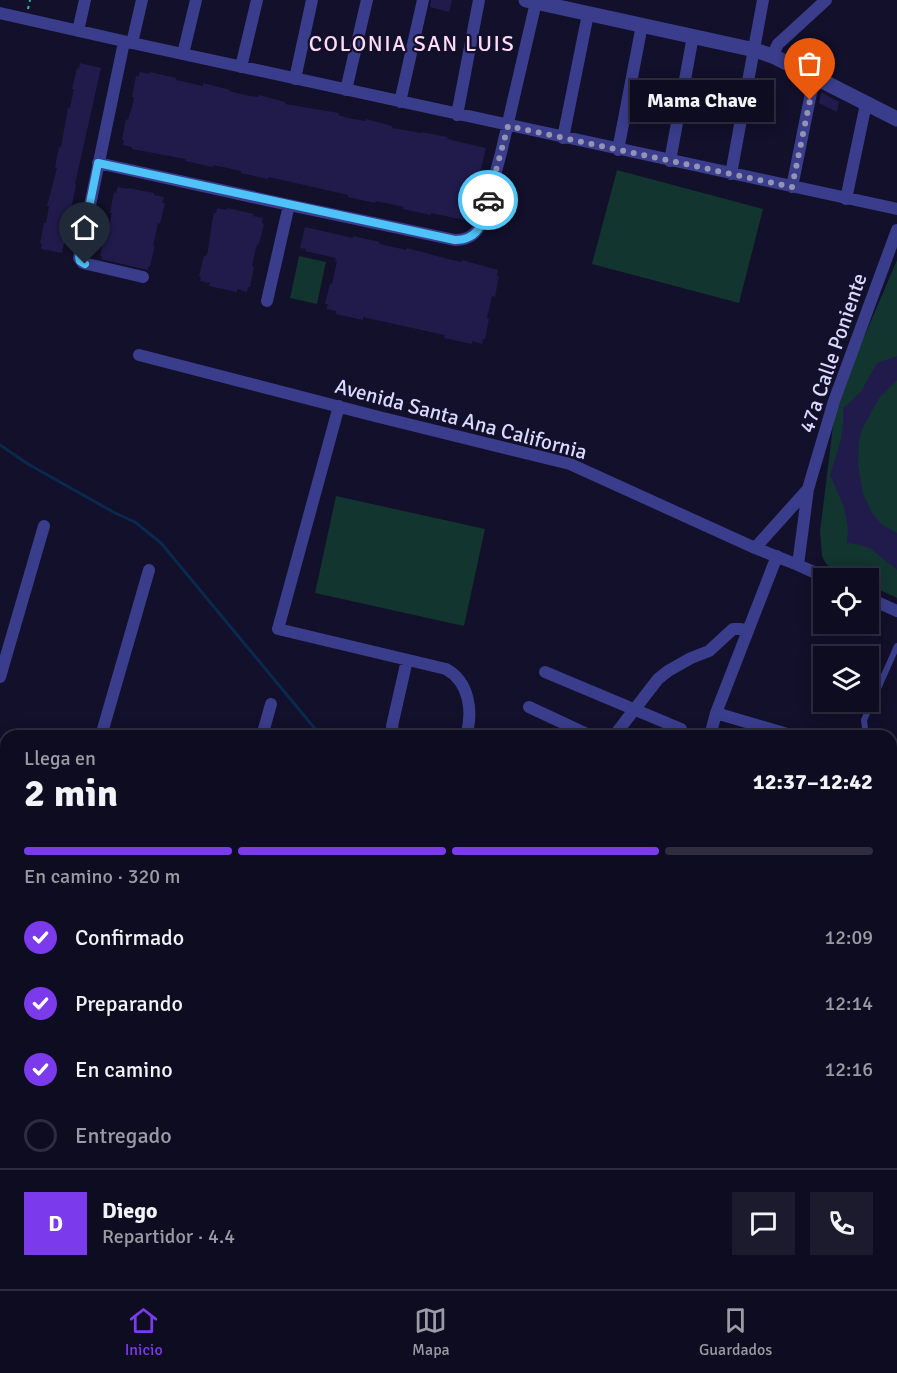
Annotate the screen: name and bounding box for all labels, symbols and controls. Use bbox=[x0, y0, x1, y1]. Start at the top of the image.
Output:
district label: COLONIA SAN LUIS bbox=[309, 30, 515, 57]
pin bbox=[784, 38, 835, 100]
icon: bag bbox=[793, 47, 826, 80]
callout: Mama Chave bbox=[630, 79, 774, 121]
text: Mama Chave bbox=[647, 88, 757, 113]
courier bbox=[458, 170, 518, 230]
icon: car bbox=[472, 184, 505, 217]
pin bbox=[59, 202, 110, 264]
icon: home bbox=[68, 211, 101, 244]
street label: 47a Calle Poniente bbox=[793, 270, 873, 436]
street label: Avenida Santa Ana California bbox=[332, 373, 590, 465]
map controls bbox=[813, 568, 879, 712]
button: locate bbox=[813, 568, 879, 634]
button: layers bbox=[813, 646, 879, 712]
text: Llega en bbox=[24, 746, 96, 771]
text: 12:37–12:42 bbox=[753, 768, 873, 795]
text: 2 min bbox=[24, 769, 118, 817]
text: En camino · 320 m bbox=[24, 864, 181, 889]
icon: check bbox=[24, 921, 57, 954]
text: Confirmado bbox=[75, 924, 184, 951]
text: 12:09 bbox=[824, 925, 873, 950]
icon: check bbox=[24, 987, 57, 1020]
text: Preparando bbox=[75, 990, 183, 1017]
text: 12:14 bbox=[824, 991, 873, 1016]
icon: check bbox=[24, 1053, 57, 1086]
text: En camino bbox=[75, 1056, 173, 1083]
text: 12:16 bbox=[824, 1057, 873, 1082]
text: Entregado bbox=[75, 1122, 172, 1149]
button: chat bbox=[732, 1192, 795, 1255]
button: phone bbox=[810, 1192, 873, 1255]
text: Diego bbox=[102, 1197, 157, 1224]
text: D bbox=[48, 1210, 63, 1237]
text: Repartidor · 4.4 bbox=[102, 1224, 235, 1249]
tab: Inicio bbox=[125, 1304, 163, 1360]
tab: Mapa bbox=[412, 1304, 450, 1360]
tab: Guardados bbox=[699, 1304, 772, 1360]

